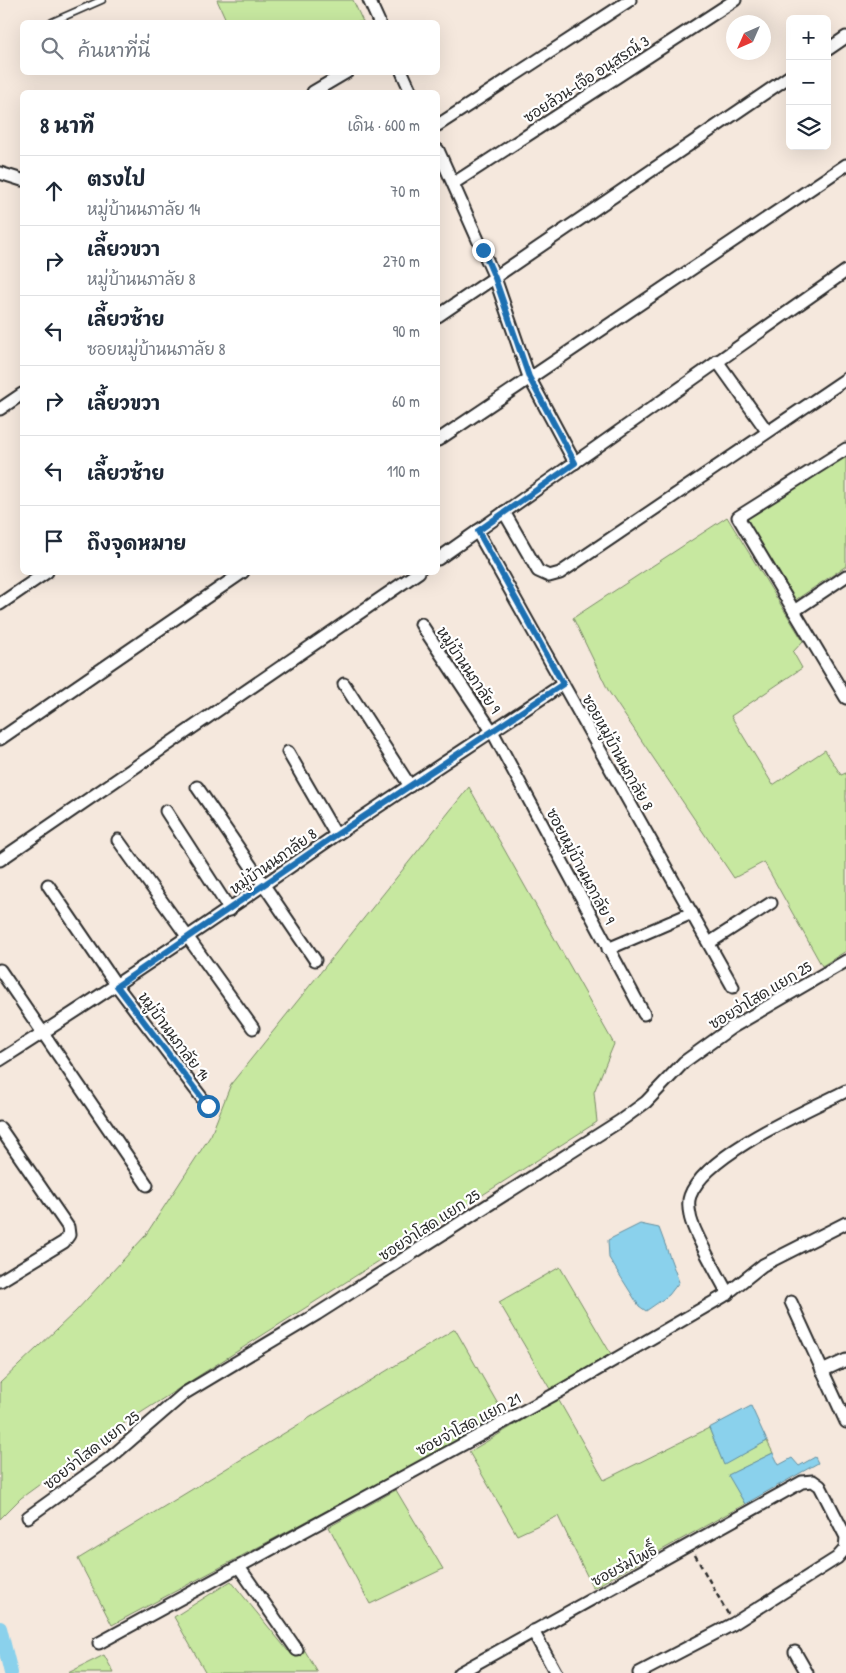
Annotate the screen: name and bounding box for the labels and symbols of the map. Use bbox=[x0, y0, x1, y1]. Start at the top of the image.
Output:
north arrow bbox=[726, 15, 771, 60]
street label: ซอยล้วน-เจือ อนุสรณ์ 3 bbox=[519, 30, 654, 128]
route end bbox=[472, 239, 495, 262]
street label: หมู่บ้านนภาลัย 9 bbox=[431, 622, 506, 719]
street label: ซอยหมู่บ้านนภาลัย 8 bbox=[577, 690, 659, 814]
street label: ซอยหมู่บ้านนภาลัย 9 bbox=[541, 804, 621, 929]
street label: หมู่บ้านนภาลัย 8 bbox=[225, 823, 321, 900]
street label: ซอยจ่าโสด แยก 25 bbox=[705, 956, 816, 1034]
street label: หมู่บ้านนภาลัย 14 bbox=[133, 987, 215, 1086]
route start bbox=[197, 1095, 220, 1118]
street label: ซอยจ่าโสด แยก 25 bbox=[374, 1184, 484, 1266]
street label: ซอยจ่าโสด แยก 21 bbox=[412, 1388, 524, 1460]
street label: ซอยจ่าโสด แยก 25 bbox=[39, 1405, 144, 1494]
street label: ซอยร่มโพธิ์ bbox=[586, 1536, 661, 1591]

